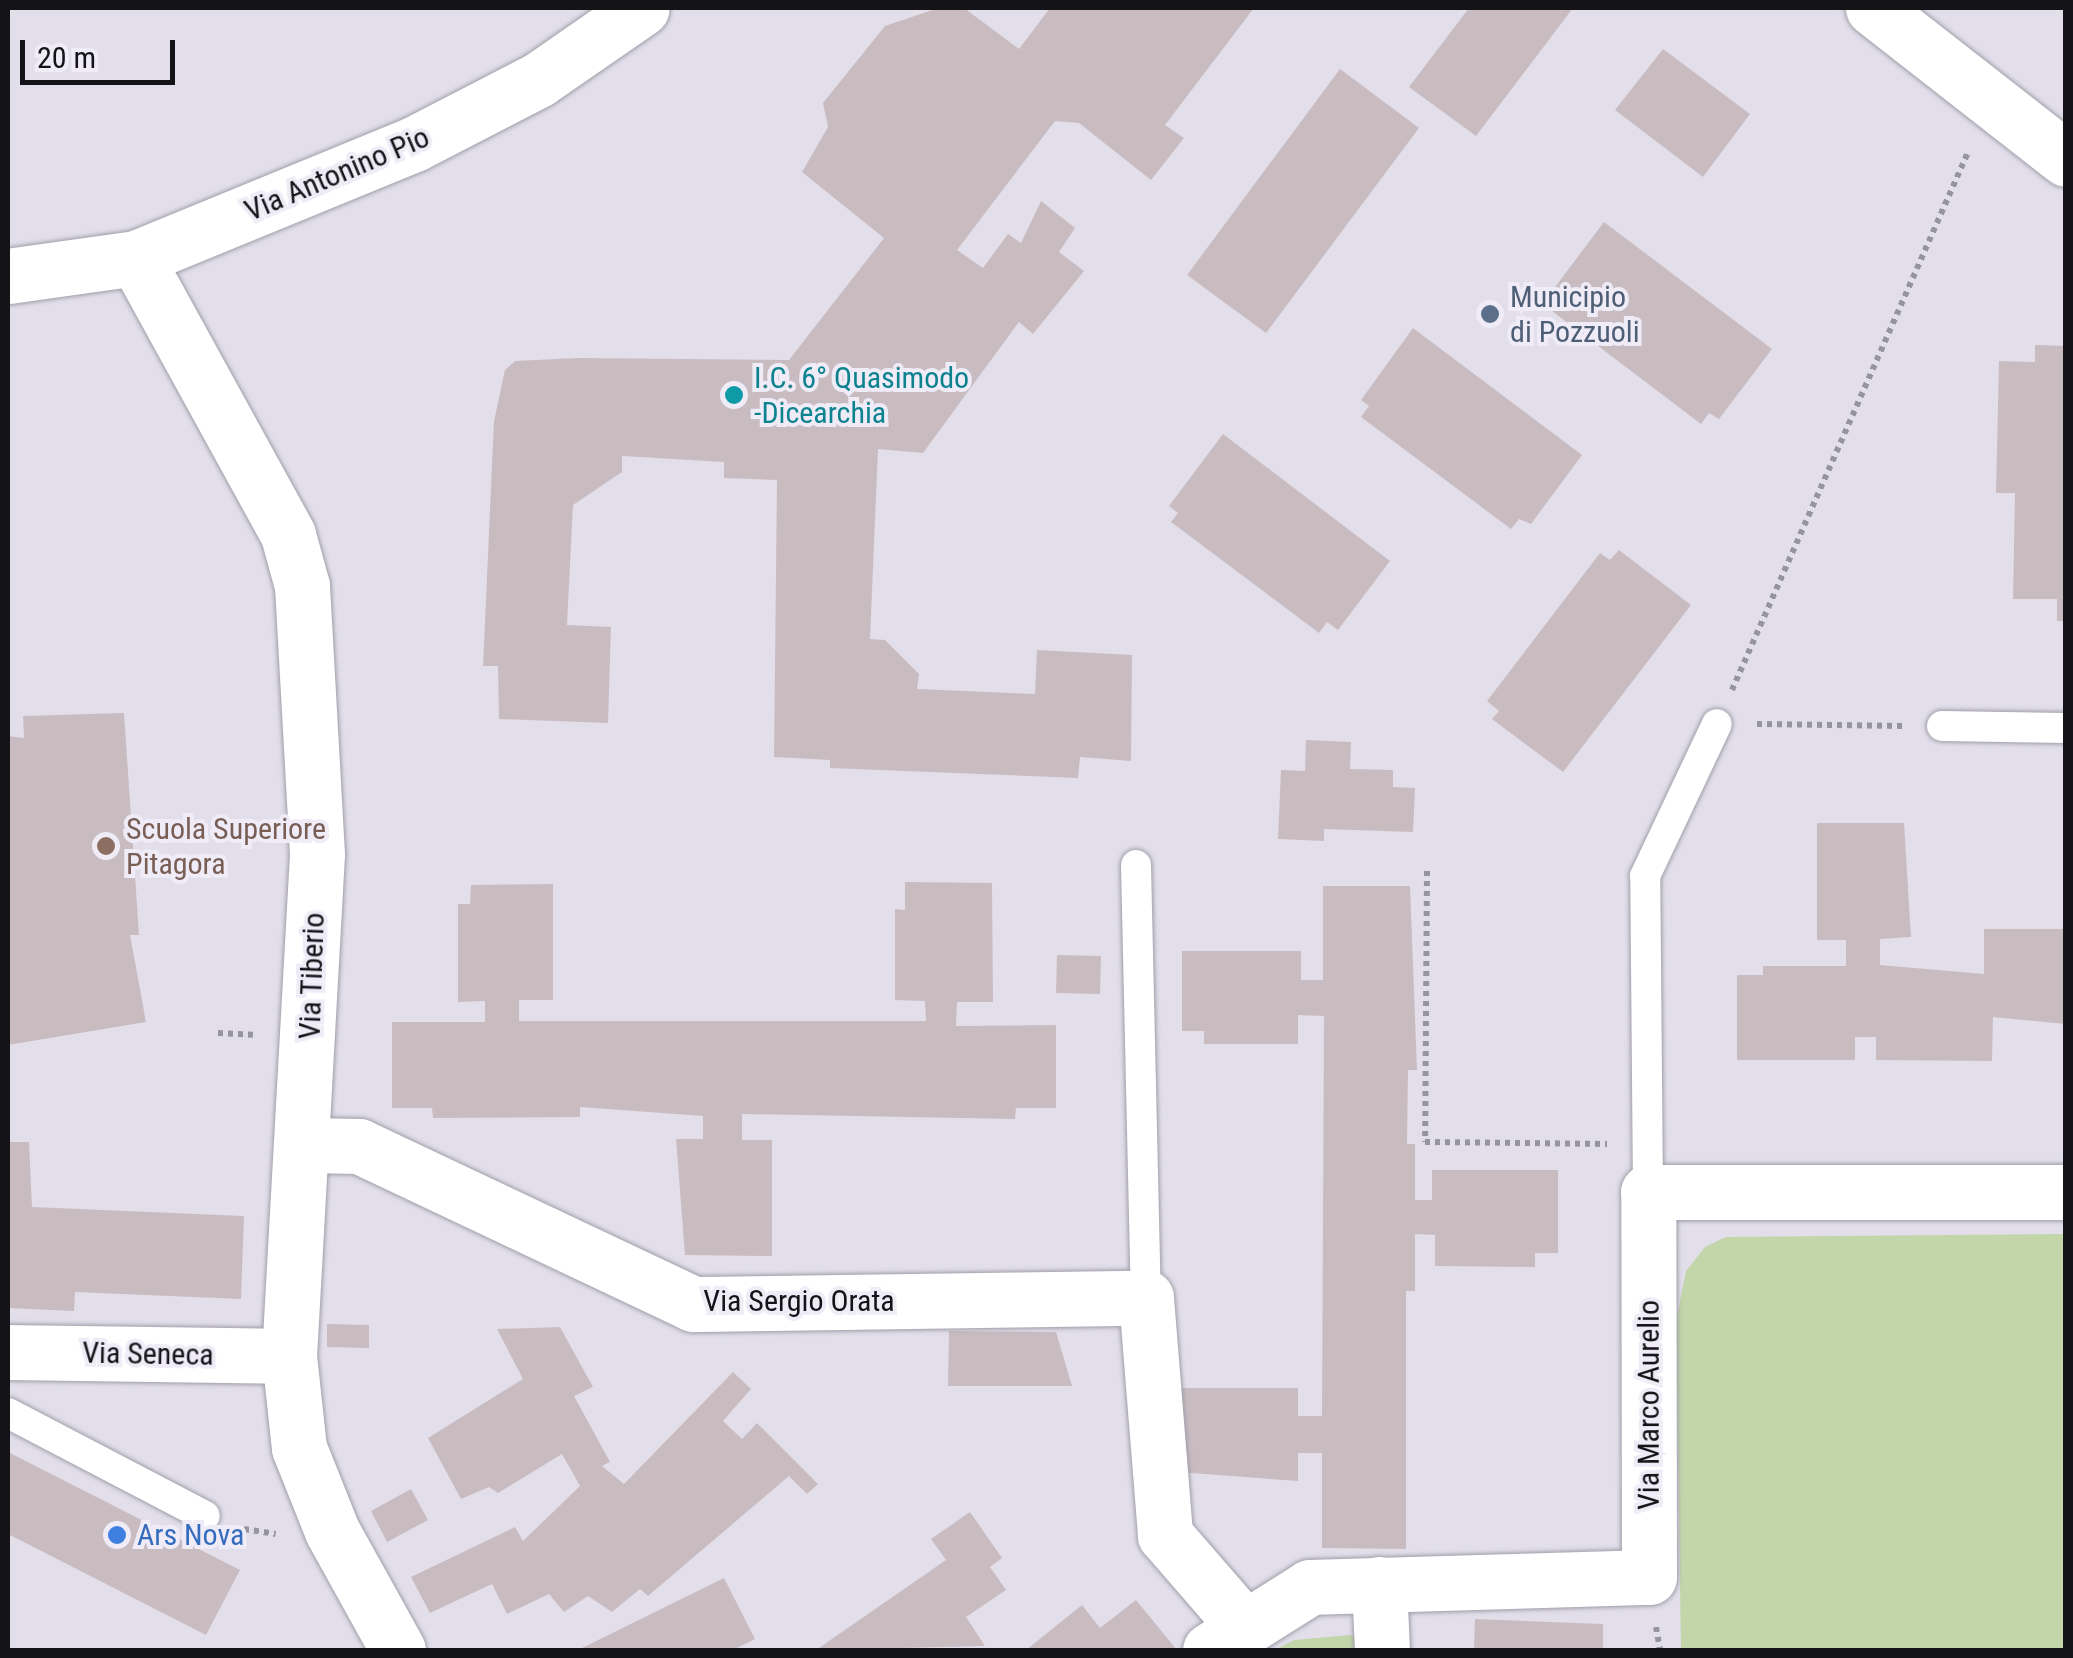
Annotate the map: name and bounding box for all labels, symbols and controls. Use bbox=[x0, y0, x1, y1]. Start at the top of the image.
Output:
scale bar bbox=[25, 20, 180, 82]
text: 20 m bbox=[37, 40, 96, 75]
street label: Via Antonino Pio bbox=[239, 119, 435, 229]
place label: Municipio di Pozzuoli bbox=[1510, 279, 1640, 350]
marker: Municipio di Pozzuoli bbox=[1479, 303, 1501, 325]
place label: I.C. 6° Quasimodo -Dicearchia bbox=[754, 360, 969, 430]
marker: I.C. 6° Quasimodo -Dicearchia bbox=[723, 384, 745, 406]
place label: Scuola Superiore Pitagora bbox=[126, 811, 326, 882]
marker: Scuola Superiore Pitagora bbox=[95, 835, 117, 857]
street label: Via Tiberio bbox=[292, 912, 332, 1040]
street label: Via Sergio Orata bbox=[703, 1283, 895, 1319]
street label: Via Marco Aurelio bbox=[1631, 1300, 1667, 1510]
street label: Via Seneca bbox=[82, 1335, 214, 1373]
place label: Ars Nova bbox=[137, 1517, 244, 1553]
marker: Ars Nova bbox=[106, 1524, 128, 1546]

